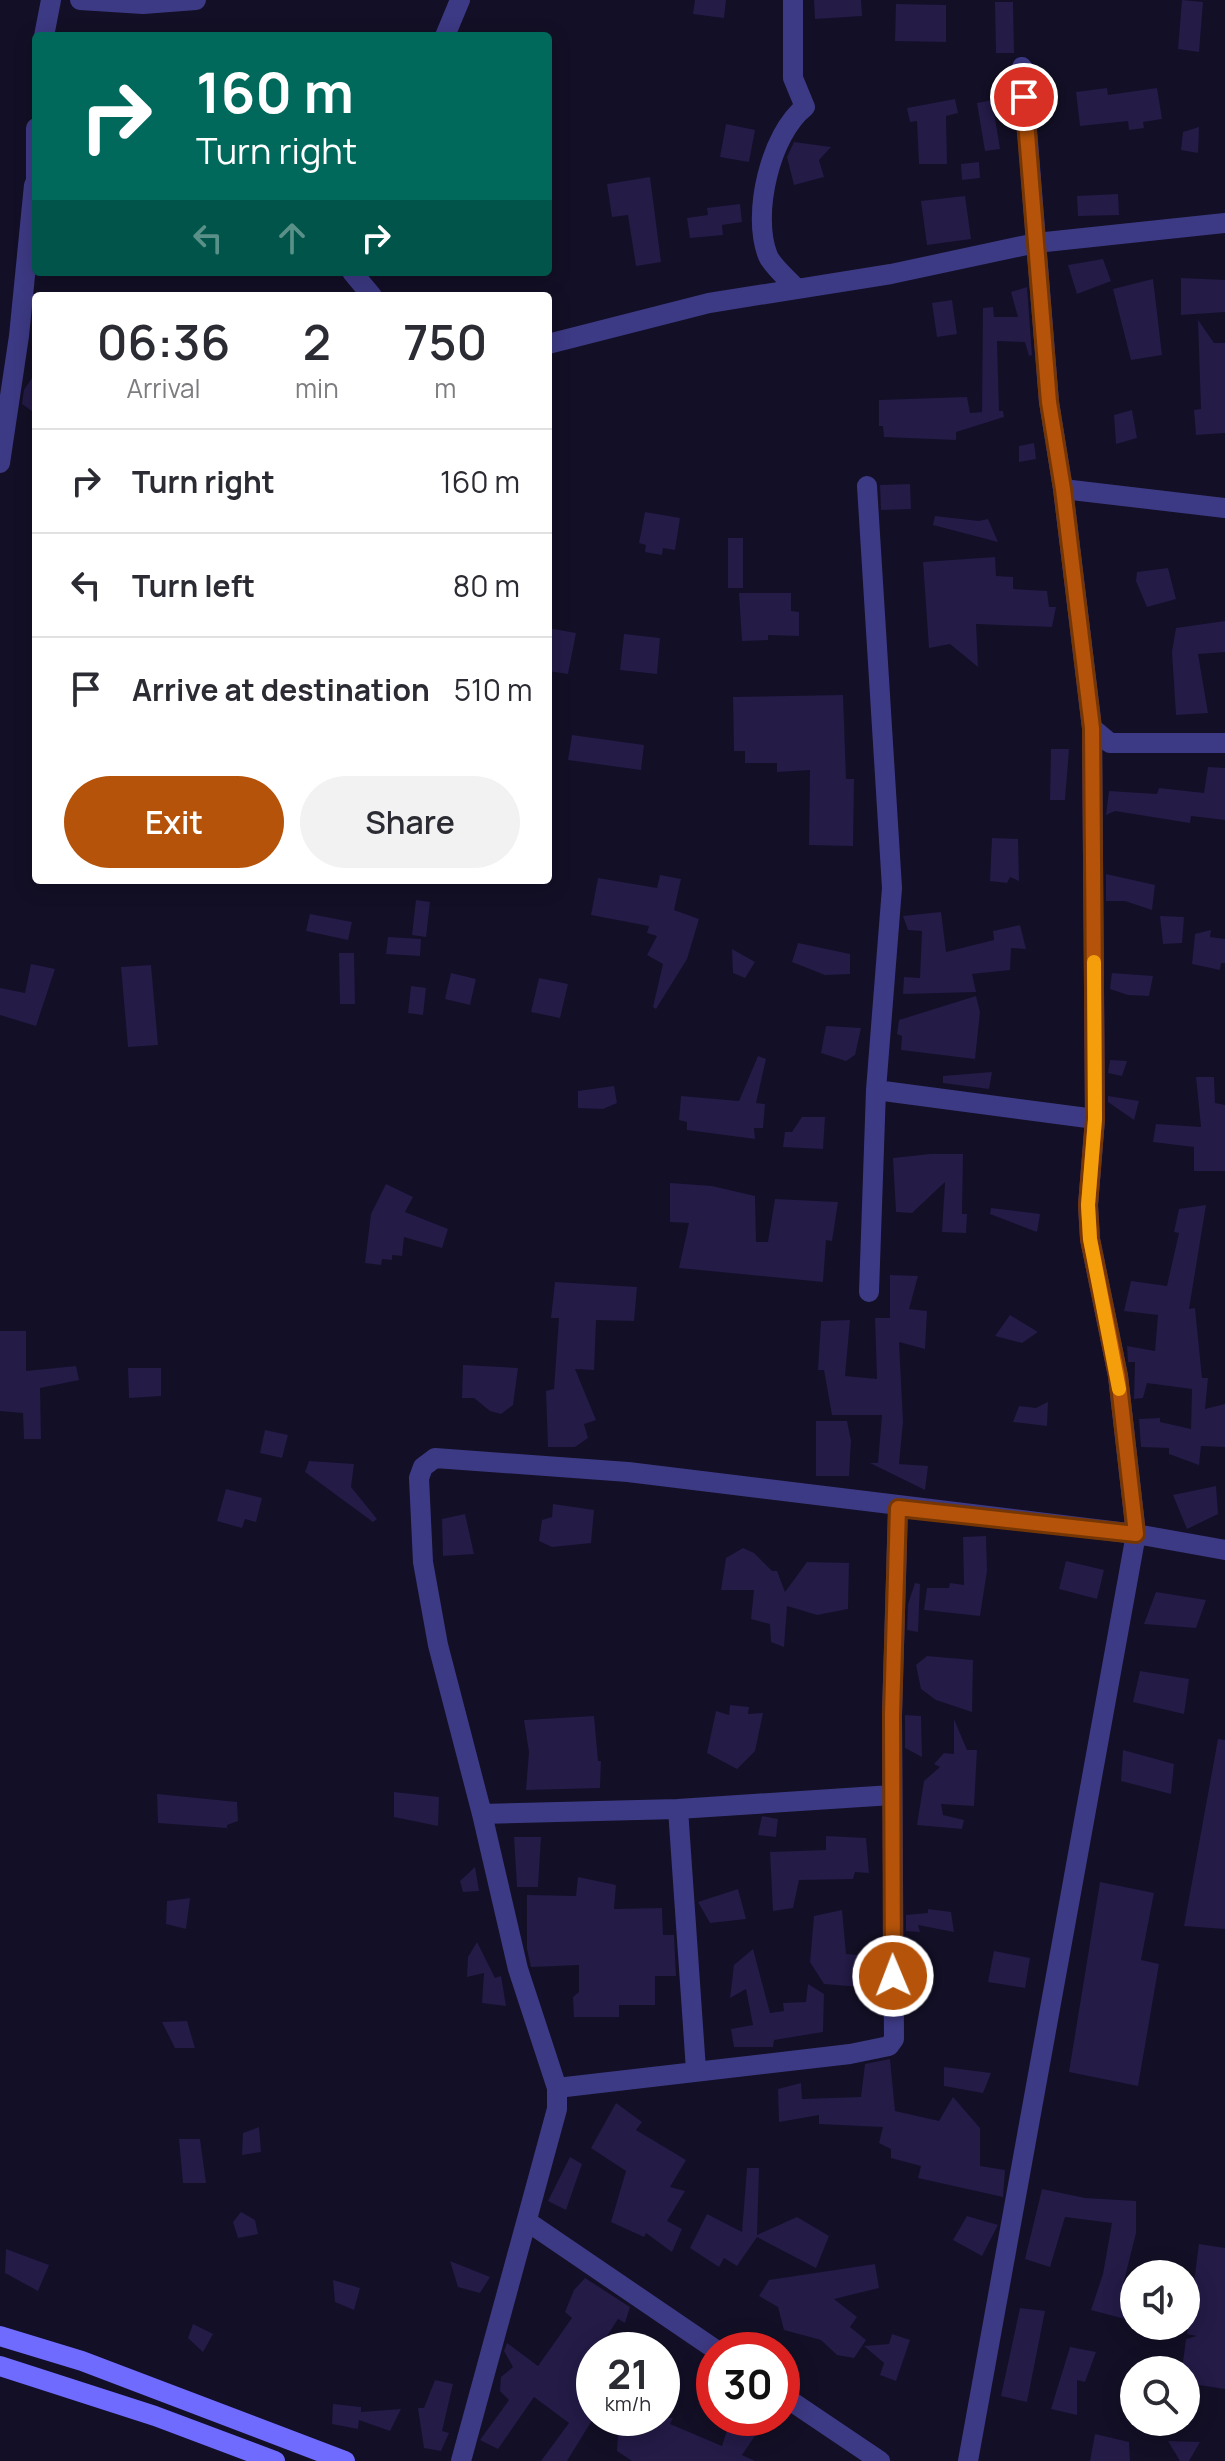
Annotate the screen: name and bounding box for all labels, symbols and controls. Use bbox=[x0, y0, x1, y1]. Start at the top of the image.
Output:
text: 160 m bbox=[196, 53, 354, 130]
pin bbox=[990, 63, 1058, 131]
icon: right bbox=[64, 64, 168, 168]
icon: arrive bbox=[1002, 75, 1046, 119]
text: Turn right bbox=[196, 126, 357, 175]
icon: left bbox=[186, 216, 230, 260]
icon: ahead bbox=[270, 216, 314, 260]
icon: right bbox=[354, 216, 398, 260]
text: 06:36 bbox=[97, 309, 230, 374]
text: 2 bbox=[303, 309, 331, 374]
text: 750 bbox=[403, 309, 487, 374]
text: Arrival bbox=[126, 370, 201, 406]
text: min bbox=[295, 370, 339, 406]
text: m bbox=[434, 370, 456, 406]
icon: right bbox=[64, 459, 108, 503]
text: Turn right bbox=[132, 461, 275, 502]
text: 160 m bbox=[440, 461, 520, 502]
icon: left bbox=[64, 563, 108, 607]
text: Turn left bbox=[132, 565, 255, 606]
text: 80 m bbox=[453, 565, 520, 606]
icon: arrive bbox=[64, 667, 108, 711]
text: Arrive at destination bbox=[132, 669, 430, 710]
text: 510 m bbox=[454, 669, 533, 710]
button: Exit bbox=[64, 776, 284, 868]
button: Share bbox=[300, 776, 520, 868]
position arrow bbox=[851, 1934, 935, 2018]
map controls bbox=[1120, 2260, 1200, 2436]
button: sound bbox=[1120, 2260, 1200, 2340]
speed limit sign: 30 bbox=[696, 2332, 800, 2436]
text: 21 bbox=[607, 2346, 649, 2401]
button: search bbox=[1120, 2356, 1200, 2436]
text: km/h bbox=[605, 2390, 651, 2417]

